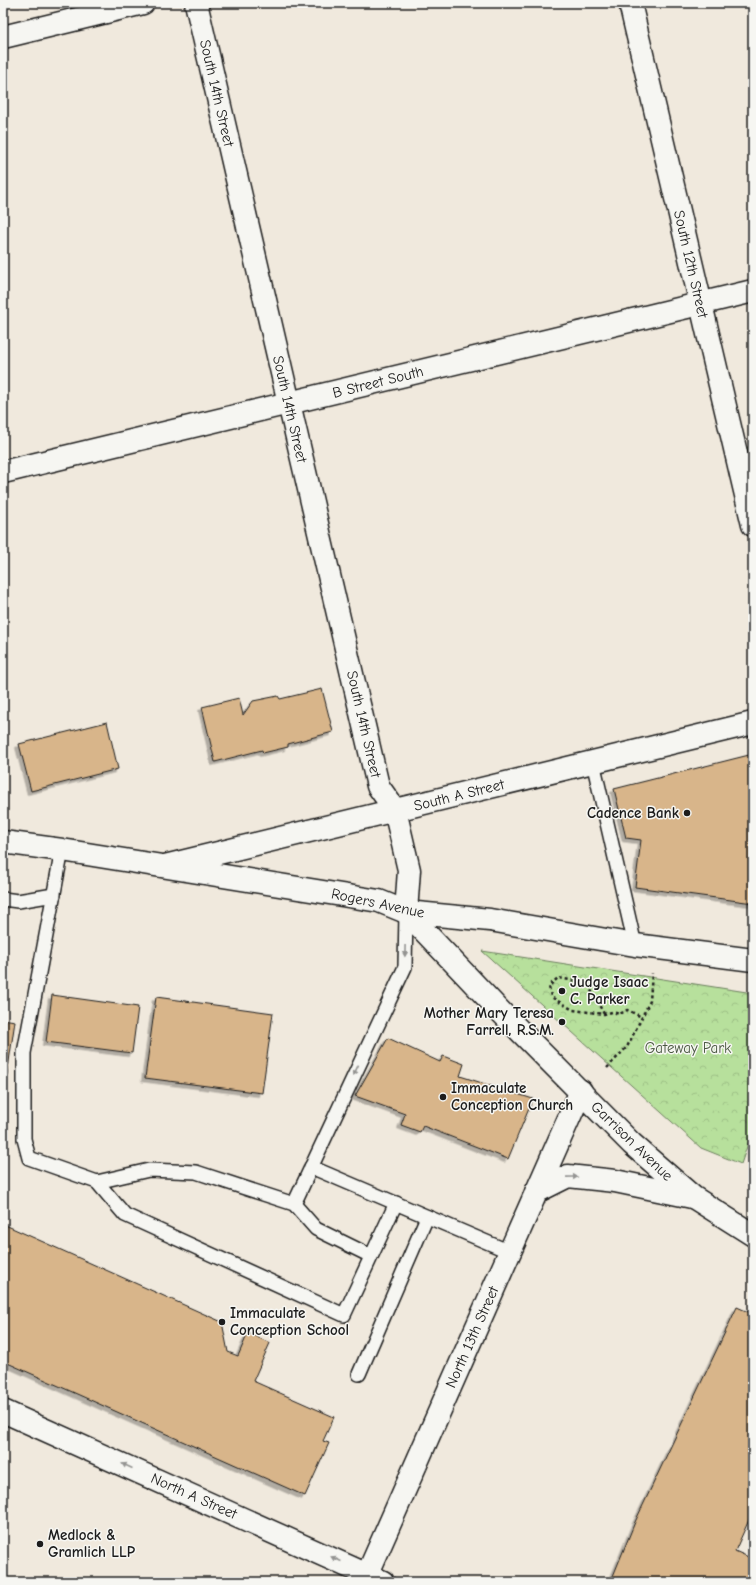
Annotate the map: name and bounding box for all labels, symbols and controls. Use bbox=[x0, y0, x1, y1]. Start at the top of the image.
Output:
street label: South 14th Street bbox=[196, 38, 238, 149]
street label: South 12th Street bbox=[670, 208, 712, 320]
street label: South 14th Street bbox=[269, 354, 311, 465]
street label: B Street South bbox=[331, 362, 425, 402]
street label: South 14th Street bbox=[343, 669, 385, 780]
street label: South A Street bbox=[412, 775, 507, 815]
place label: Cadence Bank bbox=[587, 804, 680, 822]
marker: Cadence Bank bbox=[682, 808, 692, 818]
street label: Rogers Avenue bbox=[330, 884, 427, 922]
one-way arrow bbox=[402, 945, 408, 958]
place label: Judge Isaac C. Parker bbox=[570, 973, 648, 1008]
marker: Judge Isaac C. Parker bbox=[557, 986, 567, 996]
place label: Mother Mary Teresa Farrell, R.S.M. bbox=[424, 1004, 554, 1039]
marker: Mother Mary Teresa Farrell, R.S.M. bbox=[557, 1017, 567, 1027]
park label: Gateway Park bbox=[645, 1039, 732, 1057]
one-way arrow bbox=[353, 1065, 359, 1076]
place label: Immaculate Conception Church bbox=[451, 1079, 573, 1114]
marker: Immaculate Conception Church bbox=[438, 1092, 448, 1102]
street label: Garrison Avenue bbox=[587, 1097, 677, 1185]
one-way arrow bbox=[566, 1174, 579, 1180]
street label: North 13th Street bbox=[442, 1283, 503, 1391]
place label: Immaculate Conception School bbox=[230, 1304, 349, 1339]
marker: Immaculate Conception School bbox=[217, 1317, 227, 1327]
one-way arrow bbox=[122, 1463, 133, 1469]
street label: North A Street bbox=[148, 1469, 241, 1523]
place label: Medlock & Gramlich LLP bbox=[48, 1526, 136, 1561]
marker: Medlock & Gramlich LLP bbox=[35, 1539, 45, 1549]
one-way arrow bbox=[330, 1556, 341, 1562]

